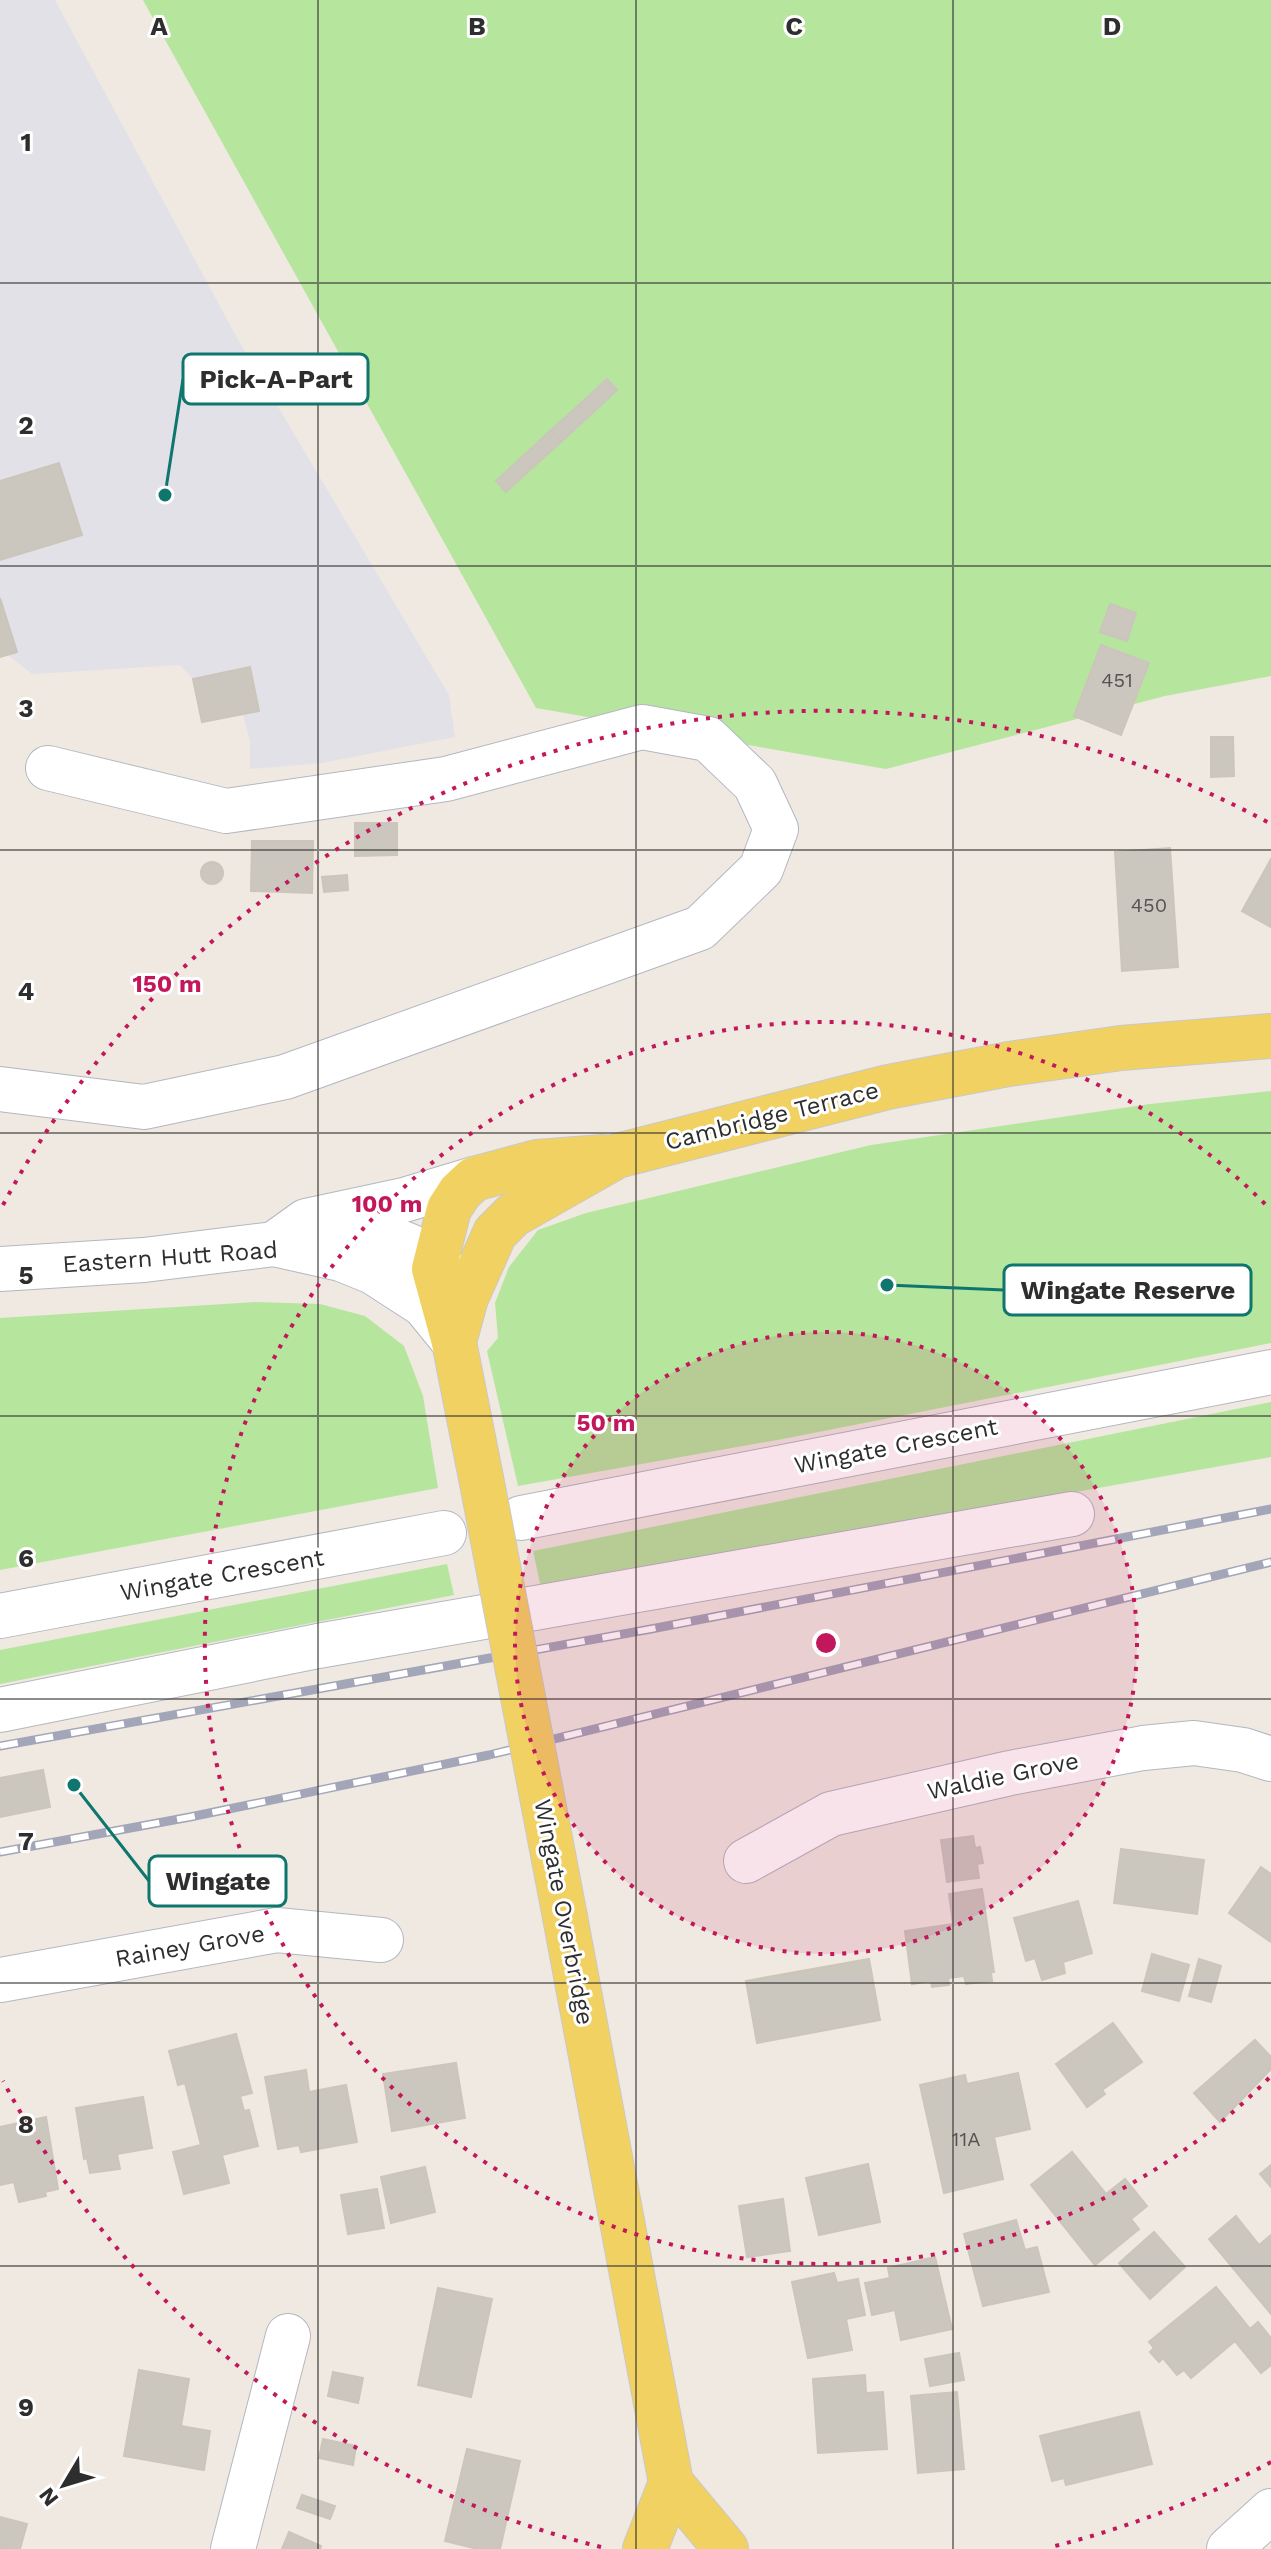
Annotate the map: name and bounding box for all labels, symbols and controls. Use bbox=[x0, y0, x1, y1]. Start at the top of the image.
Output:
text: A bbox=[150, 11, 168, 41]
text: B bbox=[468, 11, 486, 41]
text: C bbox=[785, 11, 803, 41]
text: D bbox=[1103, 11, 1121, 41]
text: 1 bbox=[20, 127, 32, 157]
callout: Pick-A-Part bbox=[183, 354, 368, 404]
text: Pick-A-Part bbox=[200, 364, 353, 394]
text: 2 bbox=[18, 410, 34, 440]
house number: 451 bbox=[1101, 668, 1133, 692]
text: 3 bbox=[18, 693, 34, 723]
house number: 450 bbox=[1131, 893, 1167, 917]
text: 150 m bbox=[132, 970, 202, 998]
text: 4 bbox=[18, 976, 35, 1006]
street label: Cambridge Terrace bbox=[662, 1076, 882, 1156]
text: 100 m bbox=[352, 1190, 422, 1218]
street label: Eastern Hutt Road bbox=[61, 1236, 279, 1278]
text: 5 bbox=[18, 1260, 34, 1290]
callout: Wingate Reserve bbox=[1004, 1265, 1251, 1315]
text: Wingate Reserve bbox=[1021, 1275, 1235, 1305]
text: 50 m bbox=[577, 1409, 635, 1437]
street label: Wingate Crescent bbox=[792, 1413, 1000, 1479]
text: 6 bbox=[18, 1543, 34, 1573]
street label: Wingate Crescent bbox=[118, 1543, 326, 1607]
centre of rings bbox=[812, 1629, 840, 1657]
street label: Waldie Grove bbox=[925, 1746, 1081, 1806]
street label: Wingate Overbridge bbox=[528, 1797, 600, 2027]
text: 7 bbox=[18, 1826, 34, 1856]
callout: Wingate bbox=[149, 1856, 286, 1906]
text: Wingate bbox=[165, 1866, 271, 1896]
street label: Rainey Grove bbox=[113, 1919, 267, 1973]
text: 8 bbox=[18, 2109, 34, 2139]
house number: 11A bbox=[952, 2127, 980, 2151]
text: 9 bbox=[18, 2392, 34, 2422]
north arrow bbox=[24, 2445, 104, 2525]
text: N bbox=[34, 2483, 64, 2511]

